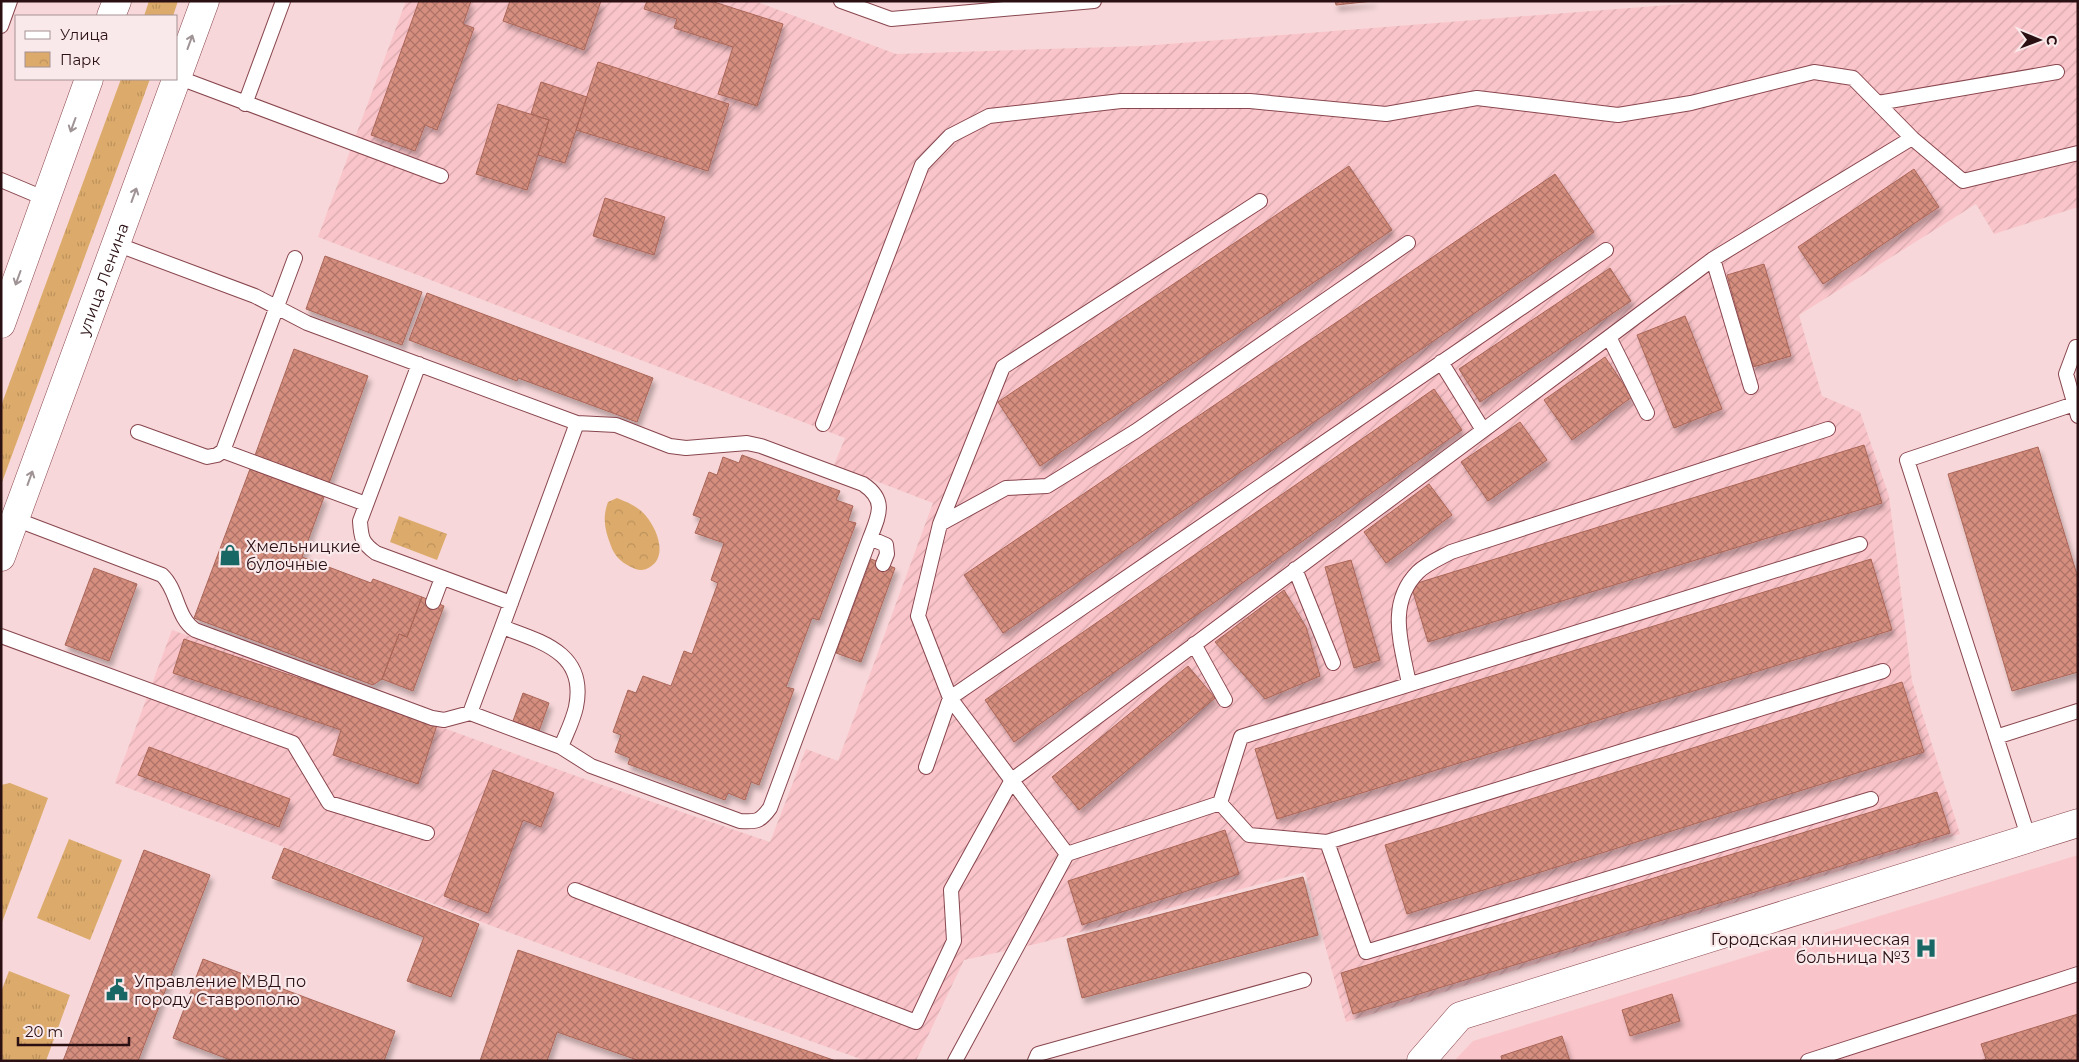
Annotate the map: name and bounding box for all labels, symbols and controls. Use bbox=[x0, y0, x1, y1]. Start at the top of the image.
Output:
legend bbox=[15, 15, 178, 80]
north arrow bbox=[2014, 15, 2064, 65]
text: Улица bbox=[60, 25, 108, 44]
one-way arrow bbox=[186, 35, 195, 50]
text: С bbox=[2043, 35, 2061, 45]
text: Парк bbox=[60, 50, 100, 69]
one-way arrow bbox=[68, 116, 77, 132]
one-way arrow bbox=[130, 187, 139, 203]
street label: улица Ленина bbox=[74, 220, 133, 339]
one-way arrow bbox=[13, 269, 22, 285]
one-way arrow bbox=[26, 471, 35, 487]
place label: Хмельницкие булочные bbox=[246, 537, 361, 574]
shop icon: Хмельницкие булочные bbox=[217, 542, 243, 568]
place label: Городская клиническая больница №3 bbox=[1711, 930, 1910, 967]
hospital icon: Городская клиническая больница №3 bbox=[1913, 935, 1939, 961]
place label: Управление МВД по городу Ставрополю bbox=[134, 972, 306, 1009]
public building icon: Управление МВД по городу Ставрополю bbox=[104, 977, 130, 1003]
scale bar bbox=[18, 1014, 129, 1046]
text: 20 m bbox=[25, 1022, 63, 1041]

